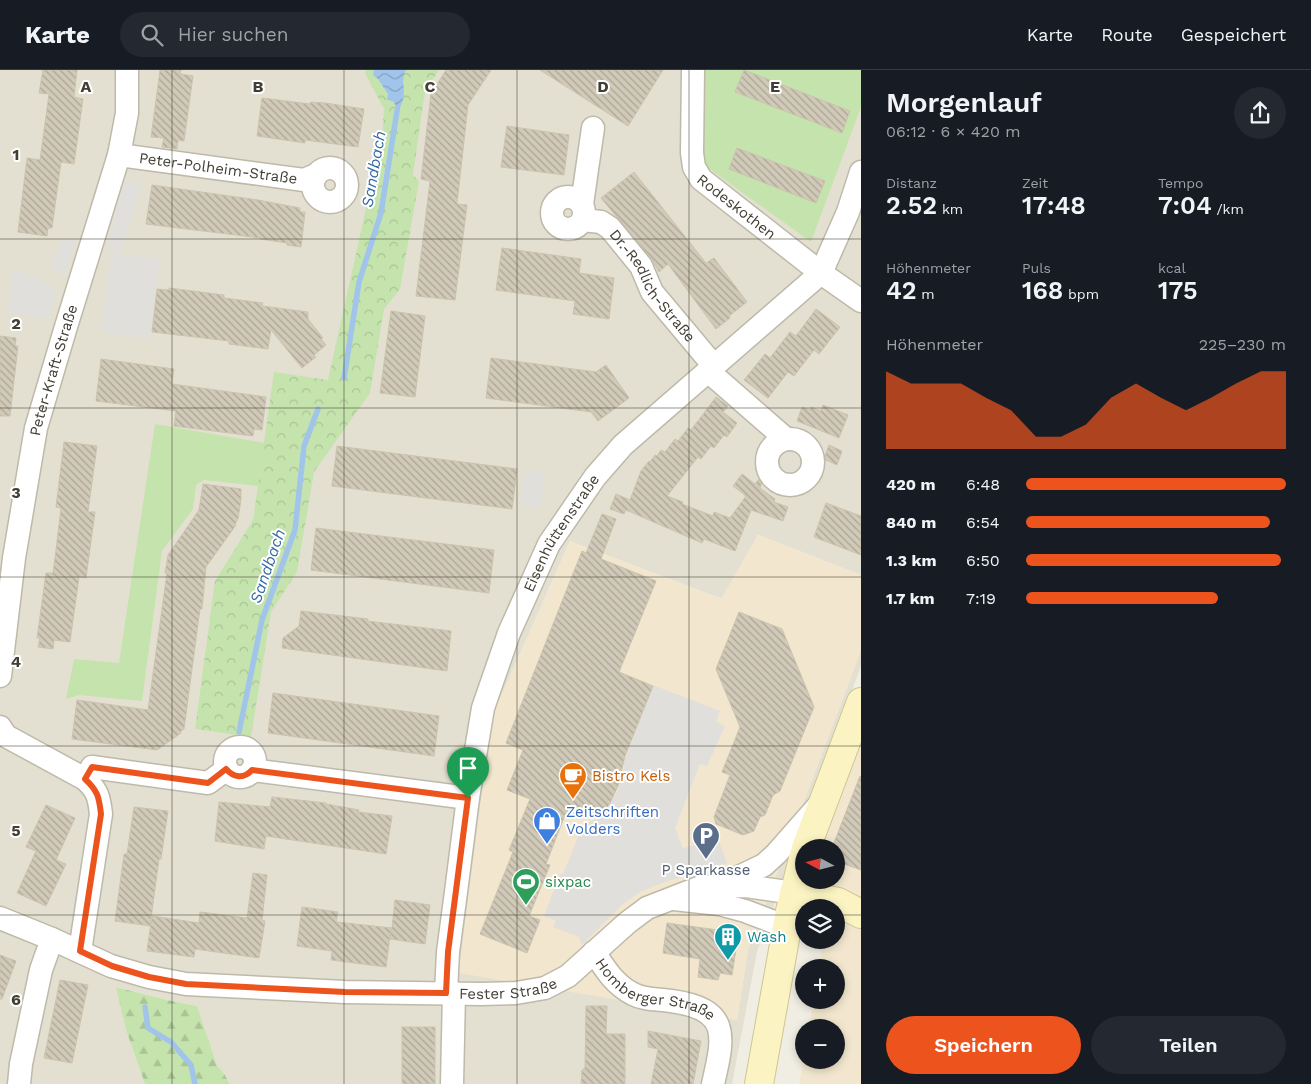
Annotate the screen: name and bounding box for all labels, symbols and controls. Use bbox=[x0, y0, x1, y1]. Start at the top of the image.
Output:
search box bbox=[120, 12, 470, 57]
text: Karte bbox=[25, 21, 90, 49]
icon: search bbox=[138, 21, 166, 49]
text: Hier suchen bbox=[178, 23, 288, 46]
text: Karte bbox=[1027, 24, 1073, 45]
text: Route bbox=[1101, 24, 1153, 45]
text: Gespeichert bbox=[1181, 24, 1286, 45]
text: A bbox=[81, 77, 92, 96]
text: B bbox=[253, 77, 264, 96]
text: C bbox=[425, 77, 436, 96]
text: D bbox=[597, 77, 609, 96]
text: E bbox=[770, 77, 780, 96]
text: Morgenlauf bbox=[886, 86, 1042, 119]
button: share bbox=[1234, 87, 1286, 139]
text: 06:12 · 6 × 420 m bbox=[886, 122, 1021, 141]
water label: Sandbach bbox=[357, 129, 390, 209]
text: 1 bbox=[13, 145, 19, 164]
street label: Peter-Polheim-Straße bbox=[138, 149, 298, 188]
street label: Rodeskothen bbox=[693, 170, 779, 243]
text: Distanz bbox=[886, 175, 937, 191]
text: Zeit bbox=[1022, 175, 1048, 191]
text: Tempo bbox=[1158, 175, 1204, 191]
text: 2.52 bbox=[886, 191, 937, 220]
text: 17:48 bbox=[1022, 191, 1086, 220]
text: 7:04 bbox=[1158, 191, 1212, 220]
text: km bbox=[937, 201, 963, 217]
text: /km bbox=[1212, 201, 1244, 217]
street label: Dr.-Redlich-Straße bbox=[606, 226, 699, 346]
text: Höhenmeter bbox=[886, 260, 971, 276]
text: Puls bbox=[1022, 260, 1051, 276]
text: kcal bbox=[1158, 260, 1186, 276]
text: 42 bbox=[886, 276, 916, 305]
text: 168 bbox=[1022, 276, 1063, 305]
text: 175 bbox=[1158, 276, 1198, 305]
text: m bbox=[916, 286, 935, 302]
text: bpm bbox=[1063, 286, 1099, 302]
street label: Peter-Kraft-Straße bbox=[26, 302, 81, 437]
text: 2 bbox=[11, 314, 21, 333]
text: Höhenmeter bbox=[886, 335, 983, 354]
text: 225–230 m bbox=[1199, 335, 1286, 354]
street label: Eisenhüttenstraße bbox=[520, 471, 603, 595]
text: 420 m bbox=[886, 475, 936, 494]
text: 6:48 bbox=[966, 475, 1000, 494]
text: 3 bbox=[11, 483, 21, 502]
text: 840 m bbox=[886, 513, 936, 532]
text: 6:54 bbox=[966, 513, 1000, 532]
water label: Sandbach bbox=[246, 526, 289, 606]
text: 1.3 km bbox=[886, 551, 937, 570]
text: 6:50 bbox=[966, 551, 1000, 570]
text: 1.7 km bbox=[886, 589, 935, 608]
text: 7:19 bbox=[966, 589, 996, 608]
text: 4 bbox=[11, 652, 21, 671]
pin bbox=[447, 747, 489, 798]
icon: arrive bbox=[454, 754, 482, 782]
cafe icon: Bistro Kels bbox=[558, 761, 588, 800]
place label: Bistro Kels bbox=[592, 767, 670, 785]
place label: Zeitschriften Volders bbox=[566, 803, 659, 838]
shop icon: Zeitschriften Volders bbox=[532, 806, 562, 845]
text: 5 bbox=[11, 821, 21, 840]
parking icon: P Sparkasse bbox=[691, 821, 721, 860]
north arrow bbox=[795, 839, 845, 889]
map controls bbox=[795, 839, 845, 1069]
place label: P Sparkasse bbox=[662, 861, 750, 879]
sports icon: sixpac bbox=[511, 867, 541, 906]
place label: sixpac bbox=[545, 873, 591, 891]
button: layers bbox=[795, 899, 845, 949]
building icon: Wash bbox=[713, 922, 743, 961]
place label: Wash bbox=[747, 928, 787, 946]
street label: Homberger Straße bbox=[591, 955, 719, 1024]
button: + bbox=[795, 959, 845, 1009]
street label: Fester Straße bbox=[459, 974, 560, 1003]
text: 6 bbox=[11, 990, 21, 1009]
button: Speichern bbox=[886, 1016, 1081, 1074]
button: Teilen bbox=[1091, 1016, 1286, 1074]
button: − bbox=[795, 1019, 845, 1069]

